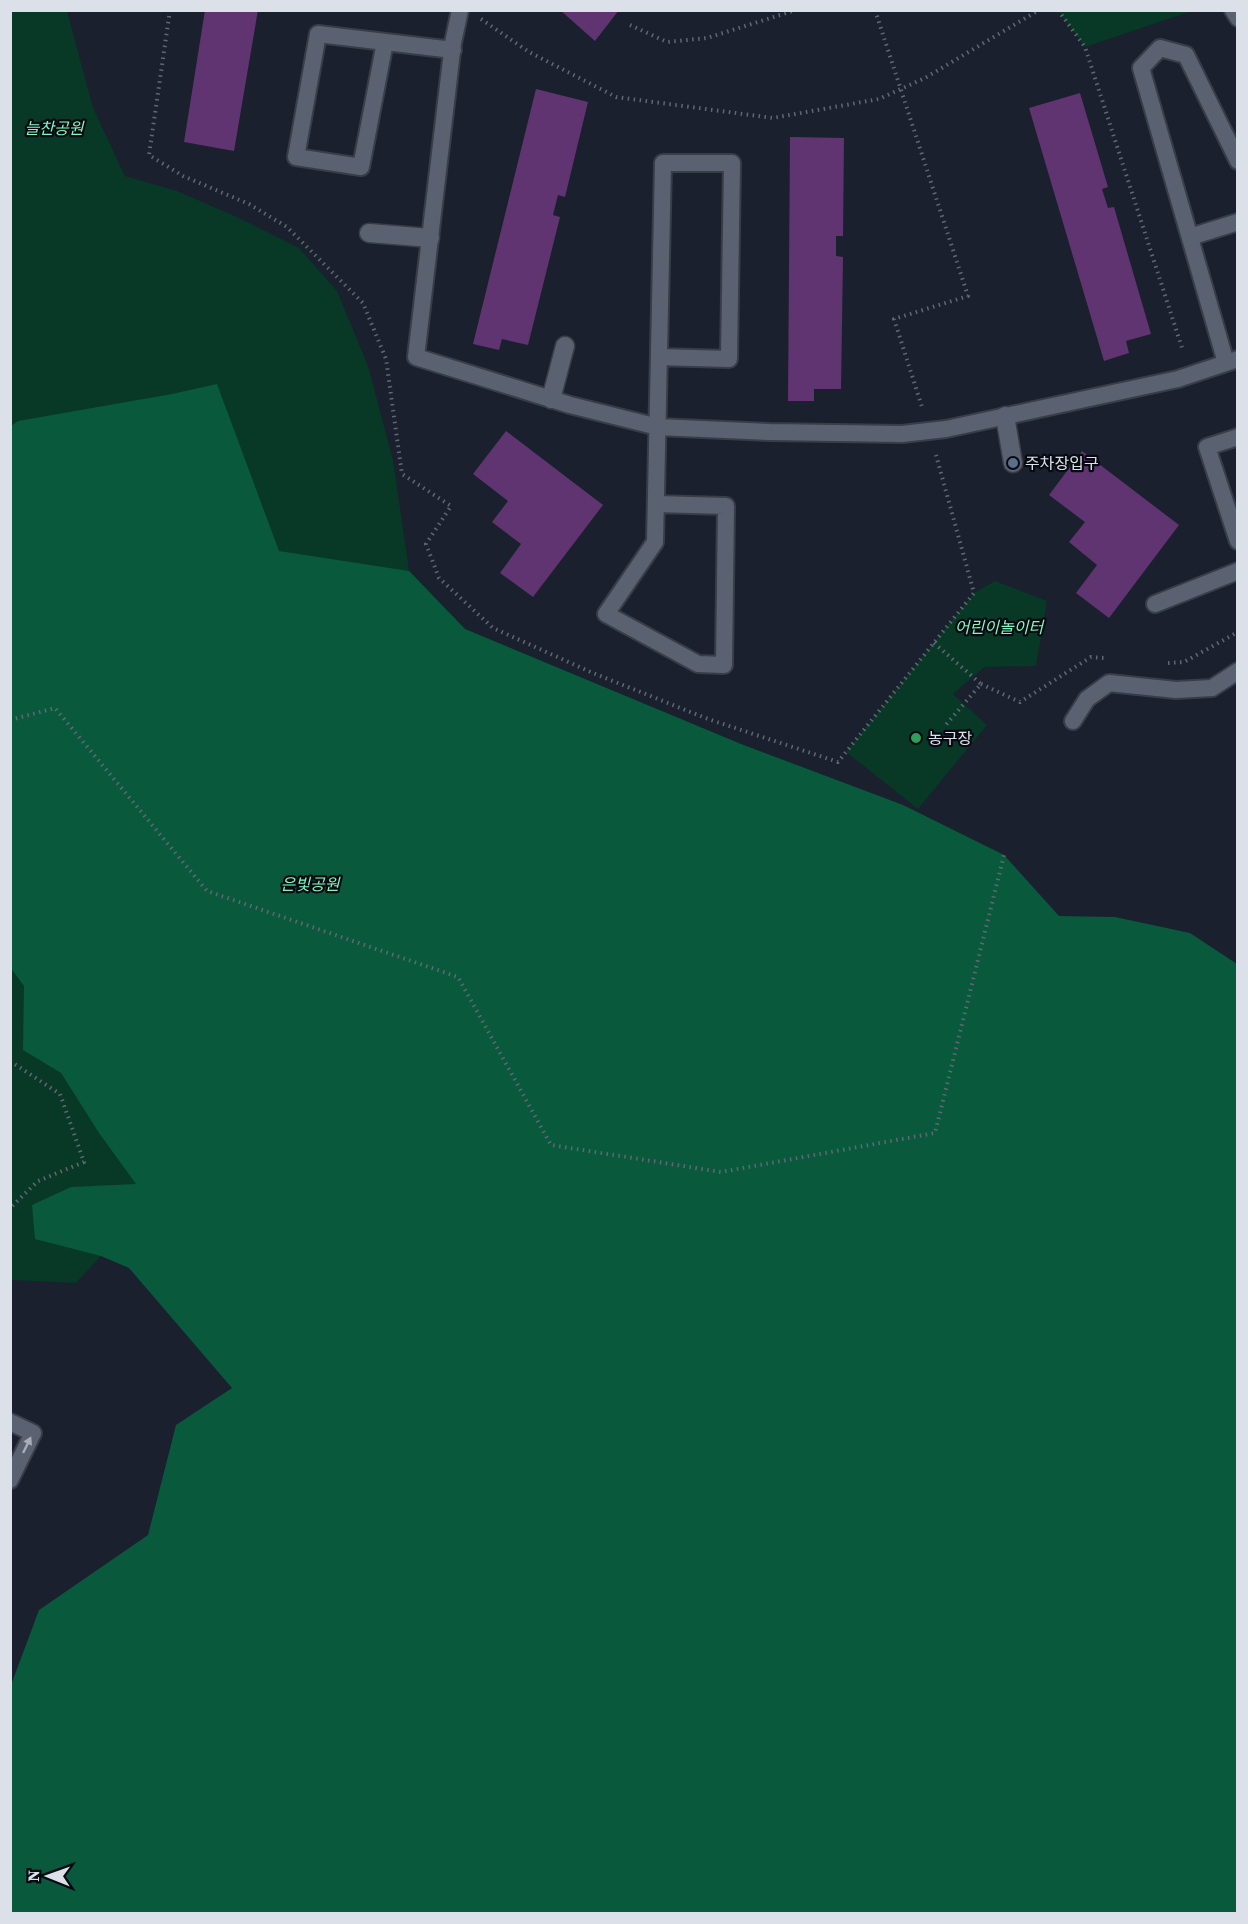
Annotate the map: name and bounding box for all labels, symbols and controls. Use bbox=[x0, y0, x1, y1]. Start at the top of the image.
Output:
park label: 늘찬공원 bbox=[25, 117, 85, 139]
place label: 주차장입구 bbox=[1025, 452, 1099, 474]
marker: 주차장입구 bbox=[1006, 456, 1020, 470]
park label: 어린이놀이터 bbox=[955, 616, 1045, 638]
place label: 농구장 bbox=[928, 727, 972, 749]
marker: 농구장 bbox=[909, 731, 923, 745]
park label: 은빛공원 bbox=[281, 873, 341, 895]
one-way arrow bbox=[23, 1437, 32, 1454]
north arrow bbox=[18, 1846, 78, 1906]
text: N bbox=[22, 1869, 44, 1882]

